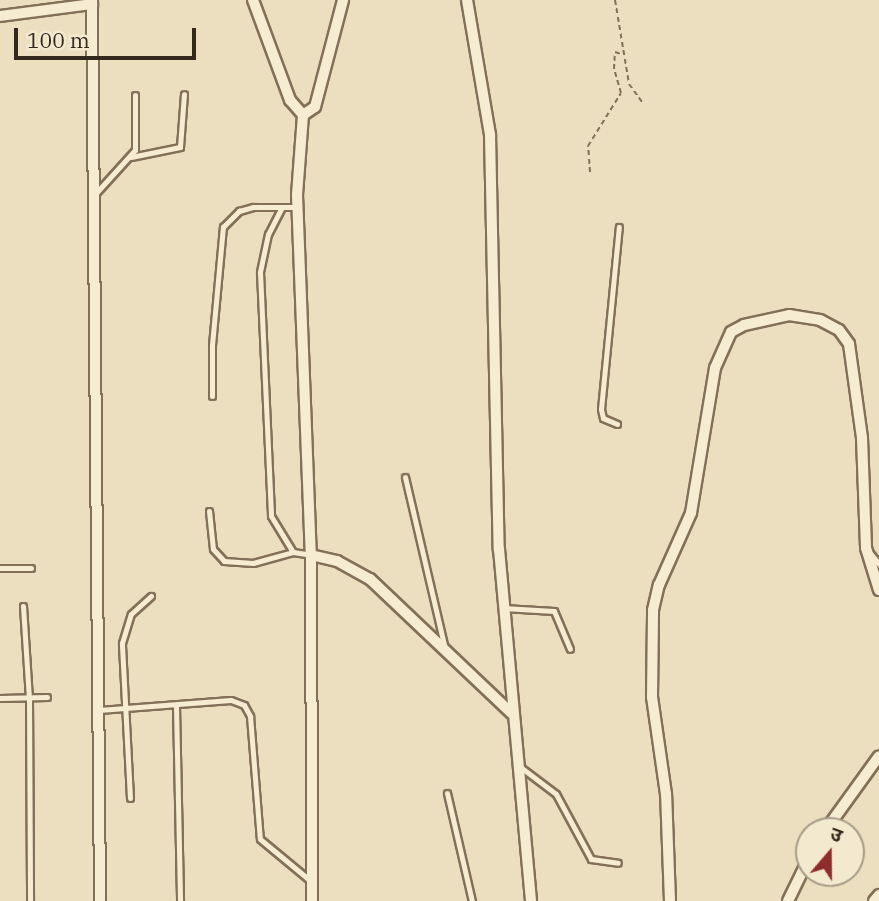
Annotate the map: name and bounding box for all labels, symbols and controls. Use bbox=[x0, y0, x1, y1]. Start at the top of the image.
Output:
scale bar bbox=[18, 14, 200, 58]
text: 100 m bbox=[27, 26, 90, 54]
north arrow bbox=[795, 817, 865, 887]
text: उ bbox=[827, 821, 846, 847]

